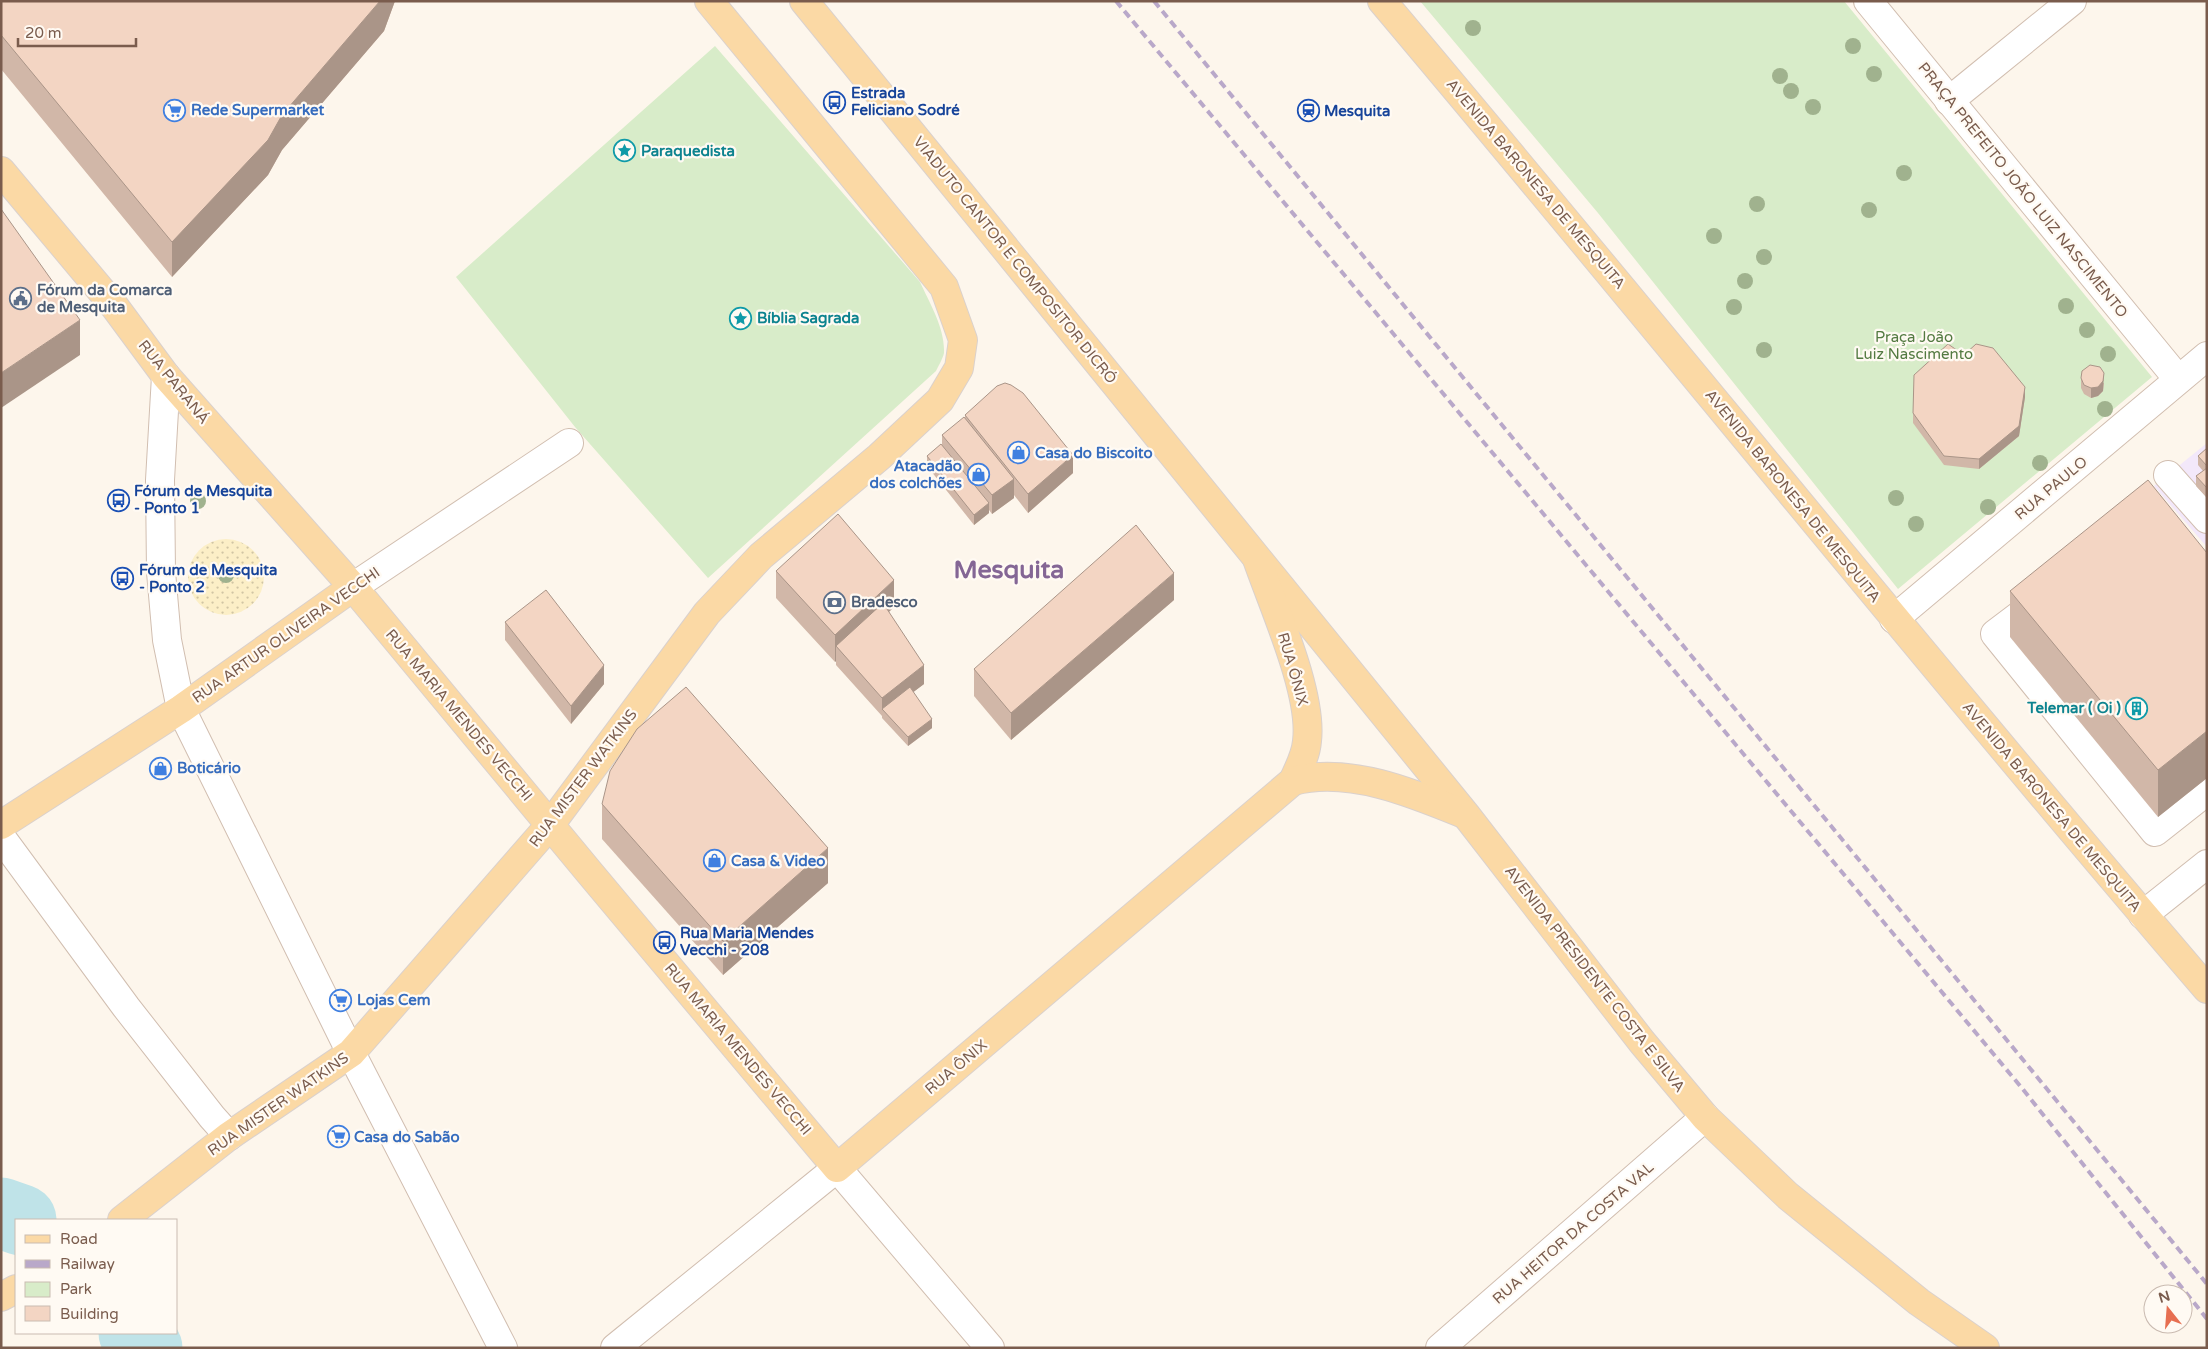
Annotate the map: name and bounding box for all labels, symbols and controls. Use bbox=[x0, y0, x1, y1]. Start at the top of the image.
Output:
scale bar bbox=[18, 15, 135, 47]
text: 20 m bbox=[25, 24, 62, 42]
street label: PRAÇA PREFEITO JOÃO LUIZ NASCIMENTO bbox=[1914, 59, 2132, 321]
street label: AVENIDA BARONESA DE MESQUITA bbox=[1443, 75, 1629, 293]
place label: Estrada Feliciano Sodré bbox=[851, 84, 960, 119]
bus stop icon: Estrada Feliciano Sodré bbox=[823, 90, 847, 114]
supermarket icon: Rede Supermarket bbox=[163, 98, 187, 122]
station icon: Mesquita bbox=[1296, 99, 1320, 123]
place label: Rede Supermarket bbox=[191, 101, 324, 120]
place label: Mesquita bbox=[1324, 102, 1390, 121]
street label: VIADUTO CANTOR E COMPOSITOR DICRÓ bbox=[910, 133, 1120, 387]
place icon: Paraquedista bbox=[613, 139, 637, 163]
place label: Paraquedista bbox=[641, 142, 735, 161]
place label: Fórum da Comarca de Mesquita bbox=[37, 281, 172, 317]
public building icon: Fórum da Comarca de Mesquita bbox=[9, 287, 33, 311]
place icon: Bíblia Sagrada bbox=[729, 306, 753, 330]
place label: Bíblia Sagrada bbox=[757, 309, 859, 328]
park label: Praça João Luiz Nascimento bbox=[1855, 328, 1973, 363]
street label: RUA PARANÁ bbox=[135, 336, 213, 428]
street label: AVENIDA BARONESA DE MESQUITA bbox=[1701, 386, 1885, 606]
shop icon: Casa do Biscoito bbox=[1007, 441, 1031, 465]
place label: Casa do Biscoito bbox=[1035, 444, 1153, 462]
street label: RUA PAULO bbox=[2011, 452, 2091, 524]
place label: Atacadão dos colchões bbox=[870, 457, 962, 492]
shop icon: Atacadão dos colchões bbox=[966, 463, 990, 487]
place label: Fórum de Mesquita - Ponto 1 bbox=[134, 482, 273, 517]
bus stop icon: Fórum de Mesquita - Ponto 1 bbox=[106, 488, 130, 512]
district label: Mesquita bbox=[954, 555, 1064, 585]
place label: Fórum de Mesquita - Ponto 2 bbox=[139, 561, 278, 596]
street label: RUA ARTUR OLIVEIRA VECCHI bbox=[189, 563, 383, 707]
bus stop icon: Fórum de Mesquita - Ponto 2 bbox=[111, 567, 135, 591]
bank icon: Bradesco bbox=[823, 590, 847, 614]
place label: Bradesco bbox=[851, 593, 918, 611]
street label: RUA MARIA MENDES VECCHI bbox=[382, 625, 536, 805]
street label: RUA ÔNIX bbox=[1274, 630, 1312, 708]
building icon: Telemar ( Oi ) bbox=[2125, 696, 2149, 720]
street label: AVENIDA BARONESA DE MESQUITA bbox=[1959, 698, 2145, 916]
place label: Telemar ( Oi ) bbox=[2026, 699, 2121, 717]
street label: RUA MISTER WATKINS bbox=[525, 706, 641, 850]
shop icon: Boticário bbox=[149, 756, 173, 780]
place label: Boticário bbox=[177, 759, 241, 777]
shop icon: Casa & Video bbox=[703, 849, 727, 873]
place label: Casa & Video bbox=[731, 852, 825, 870]
street label: AVENIDA PRESIDENTE COSTA E SILVA bbox=[1501, 862, 1689, 1096]
place label: Rua Maria Mendes Vecchi - 208 bbox=[680, 924, 814, 959]
bus stop icon: Rua Maria Mendes Vecchi - 208 bbox=[652, 930, 676, 954]
street label: RUA MARIA MENDES VECCHI bbox=[661, 959, 815, 1139]
supermarket icon: Lojas Cem bbox=[329, 988, 353, 1012]
place label: Lojas Cem bbox=[357, 991, 431, 1010]
street label: RUA ÔNIX bbox=[921, 1036, 991, 1098]
street label: RUA MISTER WATKINS bbox=[204, 1049, 352, 1159]
supermarket icon: Casa do Sabão bbox=[326, 1125, 350, 1149]
place label: Casa do Sabão bbox=[354, 1128, 460, 1146]
street label: RUA HEITOR DA COSTA VAL bbox=[1489, 1158, 1657, 1308]
legend bbox=[15, 1219, 178, 1334]
text: Road bbox=[60, 1230, 98, 1248]
text: Railway bbox=[60, 1255, 115, 1273]
text: Park bbox=[60, 1280, 92, 1298]
north arrow bbox=[2143, 1284, 2193, 1334]
text: N bbox=[2156, 1287, 2172, 1307]
text: Building bbox=[60, 1305, 119, 1323]

